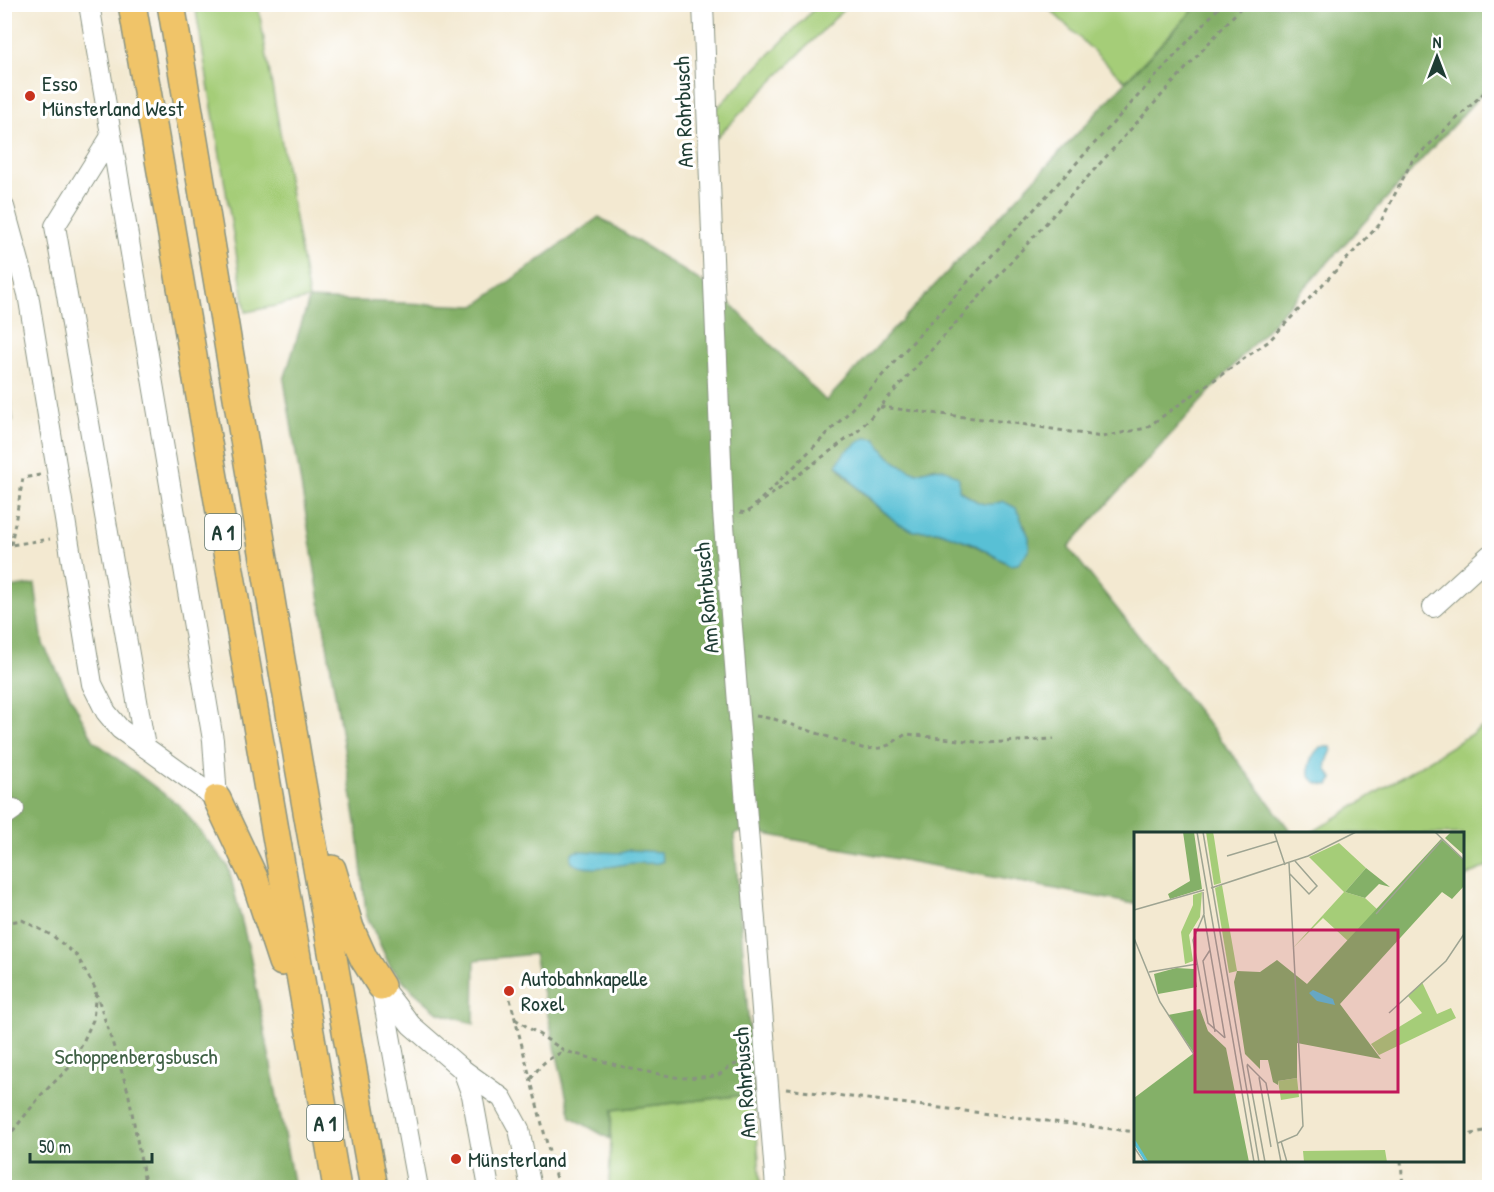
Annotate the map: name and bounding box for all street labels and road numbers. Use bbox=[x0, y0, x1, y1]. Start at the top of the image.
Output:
street label: Am Rohrbusch bbox=[666, 56, 700, 168]
road number: A 1 bbox=[205, 514, 241, 550]
street label: Am Rohrbusch bbox=[686, 541, 726, 655]
street label: Am Rohrbusch bbox=[725, 1026, 763, 1140]
road number: A 1 bbox=[307, 1105, 343, 1141]

